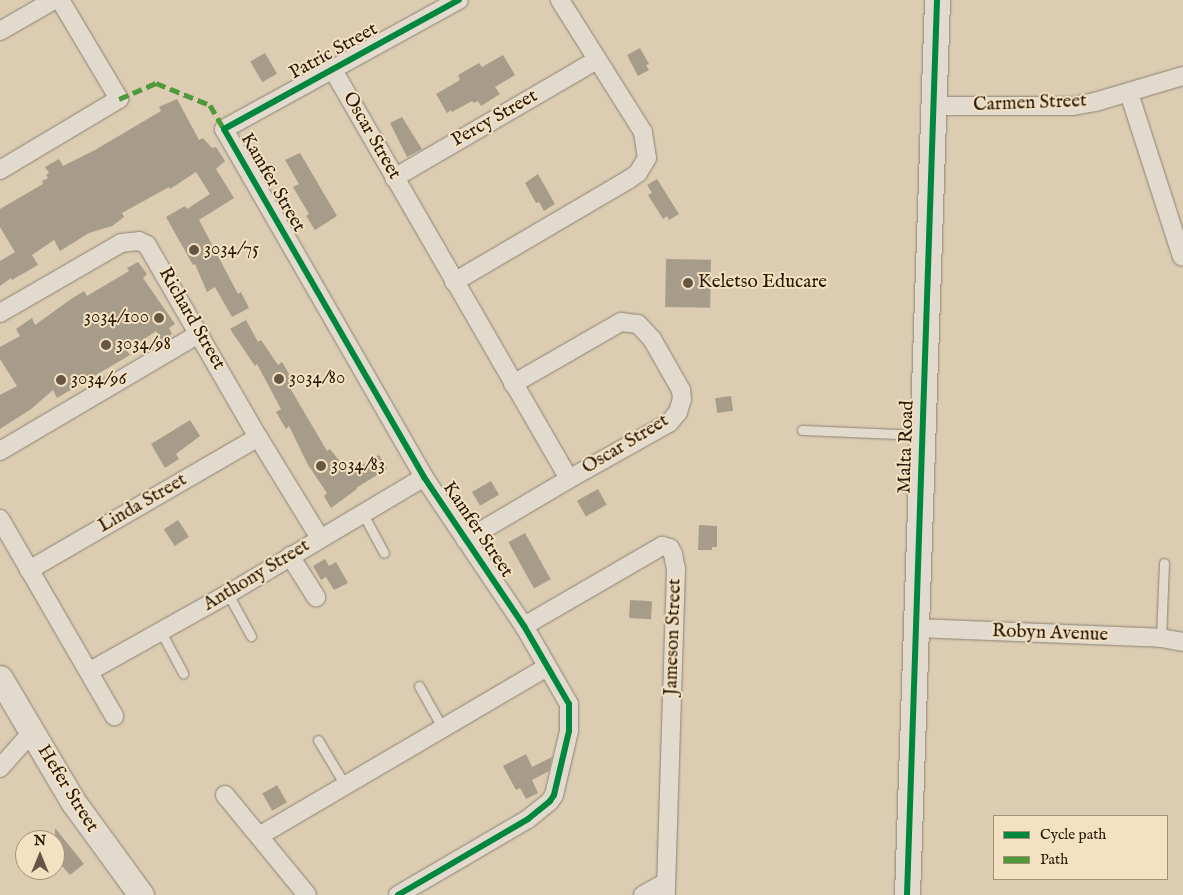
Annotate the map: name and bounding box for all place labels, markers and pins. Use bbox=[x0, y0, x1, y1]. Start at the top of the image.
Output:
place label: 3034/75 bbox=[204, 239, 259, 261]
marker: 3034/75 bbox=[188, 244, 200, 256]
place label: Keletso Educare bbox=[698, 272, 827, 294]
marker: Keletso Educare bbox=[682, 277, 694, 289]
place label: 3034/100 bbox=[84, 307, 149, 329]
marker: 3034/100 bbox=[153, 312, 165, 324]
place label: 3034/98 bbox=[116, 334, 171, 356]
marker: 3034/98 bbox=[100, 339, 112, 351]
place label: 3034/80 bbox=[289, 368, 345, 390]
place label: 3034/96 bbox=[71, 369, 127, 391]
marker: 3034/80 bbox=[273, 373, 285, 385]
marker: 3034/96 bbox=[55, 374, 67, 386]
place label: 3034/83 bbox=[331, 455, 385, 477]
marker: 3034/83 bbox=[315, 460, 327, 472]

